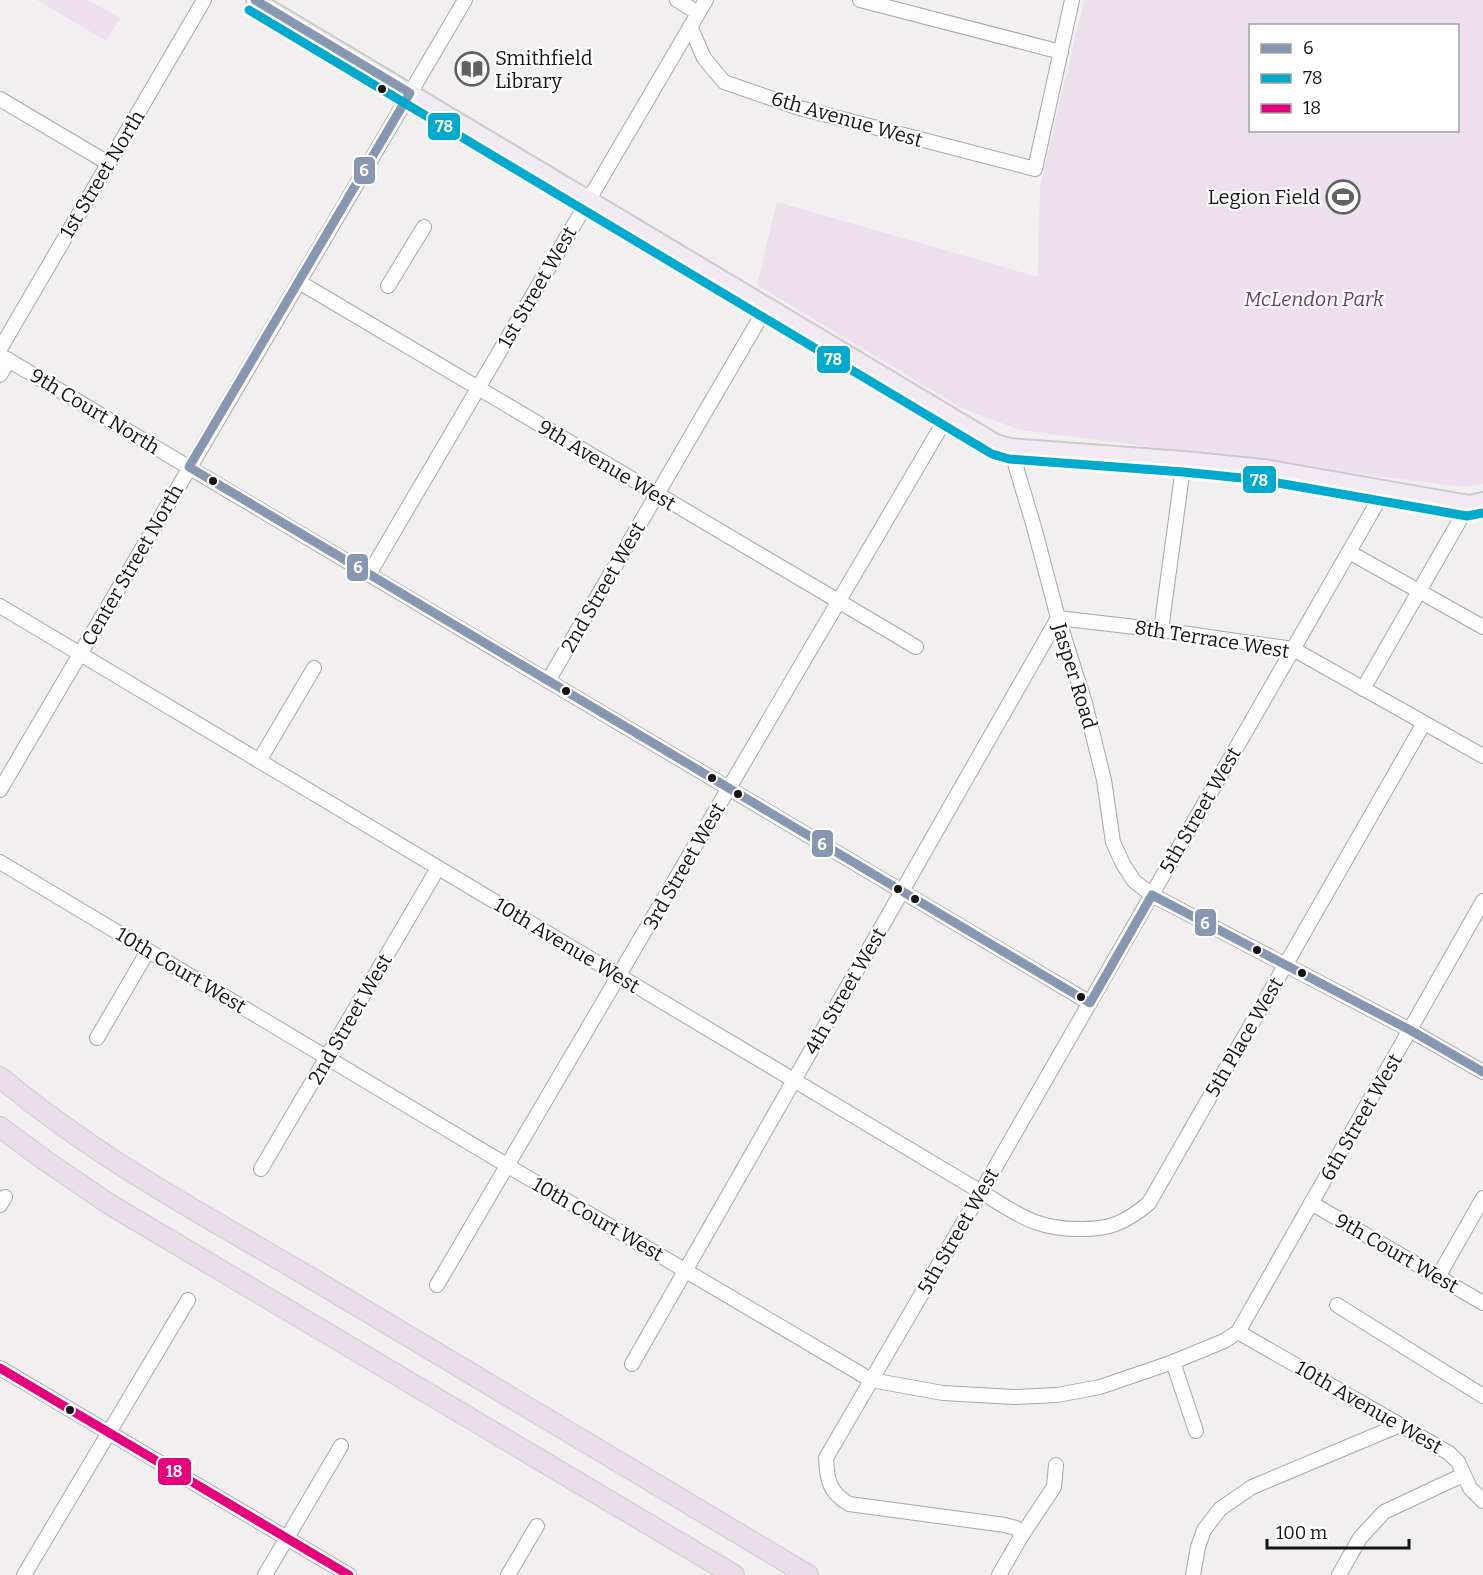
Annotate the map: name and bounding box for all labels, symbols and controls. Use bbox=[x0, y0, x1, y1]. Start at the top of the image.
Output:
legend bbox=[1249, 24, 1459, 132]
text: 6 bbox=[1303, 37, 1314, 59]
place label: Smithfield Library bbox=[495, 46, 593, 93]
library icon: Smithfield Library bbox=[454, 51, 490, 87]
text: 78 bbox=[1303, 67, 1323, 89]
unlabelled marker bbox=[376, 83, 388, 95]
street label: 6th Avenue West bbox=[769, 86, 925, 152]
text: 18 bbox=[1303, 97, 1321, 119]
street label: 1st Street North bbox=[54, 105, 150, 242]
line badge: 78 bbox=[427, 112, 461, 141]
text: 78 bbox=[435, 117, 453, 136]
line badge: 6 bbox=[353, 156, 376, 185]
text: 6 bbox=[359, 161, 369, 180]
sports icon: Legion Field bbox=[1325, 179, 1361, 215]
place label: Legion Field bbox=[1208, 185, 1320, 209]
street label: 1st Street West bbox=[493, 222, 581, 352]
park label: McLendon Park bbox=[1244, 287, 1384, 311]
line badge: 78 bbox=[816, 345, 851, 374]
text: 78 bbox=[824, 350, 842, 369]
street label: 9th Court North bbox=[26, 363, 165, 459]
street label: 9th Avenue West bbox=[534, 414, 680, 516]
line badge: 78 bbox=[1242, 465, 1277, 494]
text: 78 bbox=[1250, 471, 1268, 490]
unlabelled marker bbox=[207, 475, 219, 487]
street label: Center Street North bbox=[76, 479, 188, 650]
street label: 2nd Street West bbox=[556, 518, 650, 656]
line badge: 6 bbox=[346, 553, 369, 582]
text: 6 bbox=[353, 558, 363, 577]
street label: 8th Terrace West bbox=[1133, 615, 1291, 663]
street label: Jasper Road bbox=[1047, 619, 1103, 732]
unlabelled marker bbox=[560, 685, 572, 697]
street label: 5th Street West bbox=[1154, 743, 1246, 877]
unlabelled marker bbox=[706, 772, 718, 784]
unlabelled marker bbox=[732, 788, 744, 800]
street label: 3rd Street West bbox=[638, 798, 730, 934]
line badge: 6 bbox=[811, 829, 834, 858]
text: 6 bbox=[817, 835, 827, 854]
unlabelled marker bbox=[892, 883, 904, 895]
street label: 10th Avenue West bbox=[490, 892, 644, 998]
unlabelled marker bbox=[909, 893, 921, 905]
line badge: 6 bbox=[1194, 908, 1217, 937]
text: 6 bbox=[1200, 914, 1210, 933]
street label: 10th Court West bbox=[112, 922, 250, 1018]
street label: 4th Street West bbox=[799, 923, 891, 1059]
unlabelled marker bbox=[1251, 944, 1263, 956]
street label: 2nd Street West bbox=[303, 950, 397, 1088]
unlabelled marker bbox=[1296, 967, 1308, 979]
street label: 5th Place West bbox=[1200, 973, 1288, 1101]
unlabelled marker bbox=[1075, 991, 1087, 1003]
street label: 6th Street West bbox=[1315, 1049, 1407, 1185]
street label: 5th Street West bbox=[912, 1164, 1004, 1298]
street label: 10th Court West bbox=[528, 1172, 668, 1266]
street label: 9th Court West bbox=[1331, 1208, 1463, 1298]
street label: 10th Avenue West bbox=[1291, 1355, 1447, 1459]
unlabelled marker bbox=[64, 1404, 76, 1416]
line badge: 18 bbox=[157, 1457, 192, 1486]
text: 18 bbox=[166, 1462, 182, 1481]
scale bar bbox=[1267, 1512, 1410, 1550]
text: 100 m bbox=[1276, 1522, 1327, 1544]

